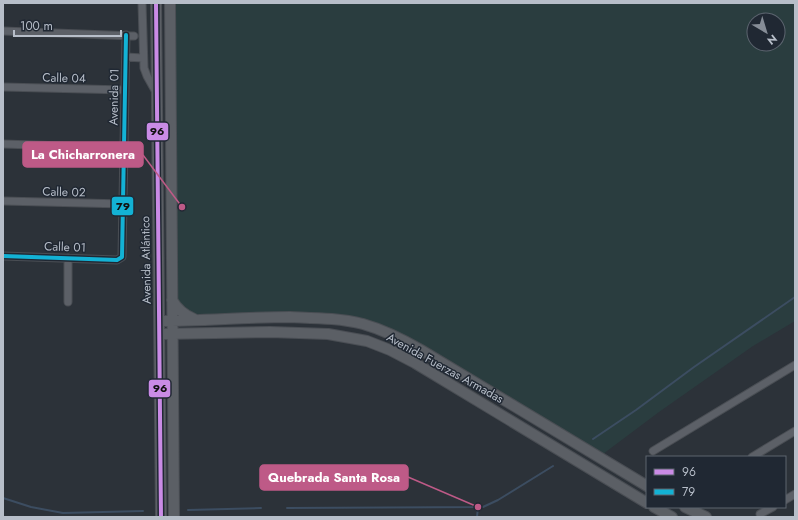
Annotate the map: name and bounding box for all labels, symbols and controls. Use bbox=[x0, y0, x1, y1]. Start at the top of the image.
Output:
scale bar bbox=[14, 12, 121, 38]
north arrow bbox=[746, 12, 786, 52]
text: 100 m bbox=[20, 17, 53, 35]
text: N bbox=[764, 31, 781, 49]
street label: Avenida 01 bbox=[105, 68, 123, 126]
street label: Calle 04 bbox=[42, 69, 86, 87]
line badge: 96 bbox=[146, 122, 169, 141]
text: 96 bbox=[150, 123, 164, 139]
callout: La Chicharronera bbox=[23, 142, 143, 167]
text: La Chicharronera bbox=[31, 145, 135, 164]
street label: Calle 02 bbox=[42, 183, 86, 201]
line badge: 79 bbox=[111, 196, 134, 216]
text: 79 bbox=[116, 198, 130, 214]
street label: Avenida Atlántico bbox=[136, 215, 156, 304]
street label: Calle 01 bbox=[44, 237, 86, 257]
street label: Avenida Fuerzas Armadas bbox=[383, 328, 507, 408]
line badge: 96 bbox=[148, 379, 171, 398]
text: 96 bbox=[153, 380, 167, 396]
legend bbox=[646, 456, 786, 508]
text: 96 bbox=[682, 463, 696, 481]
callout: Quebrada Santa Rosa bbox=[260, 465, 408, 490]
text: Quebrada Santa Rosa bbox=[268, 468, 400, 487]
text: 79 bbox=[682, 483, 695, 501]

